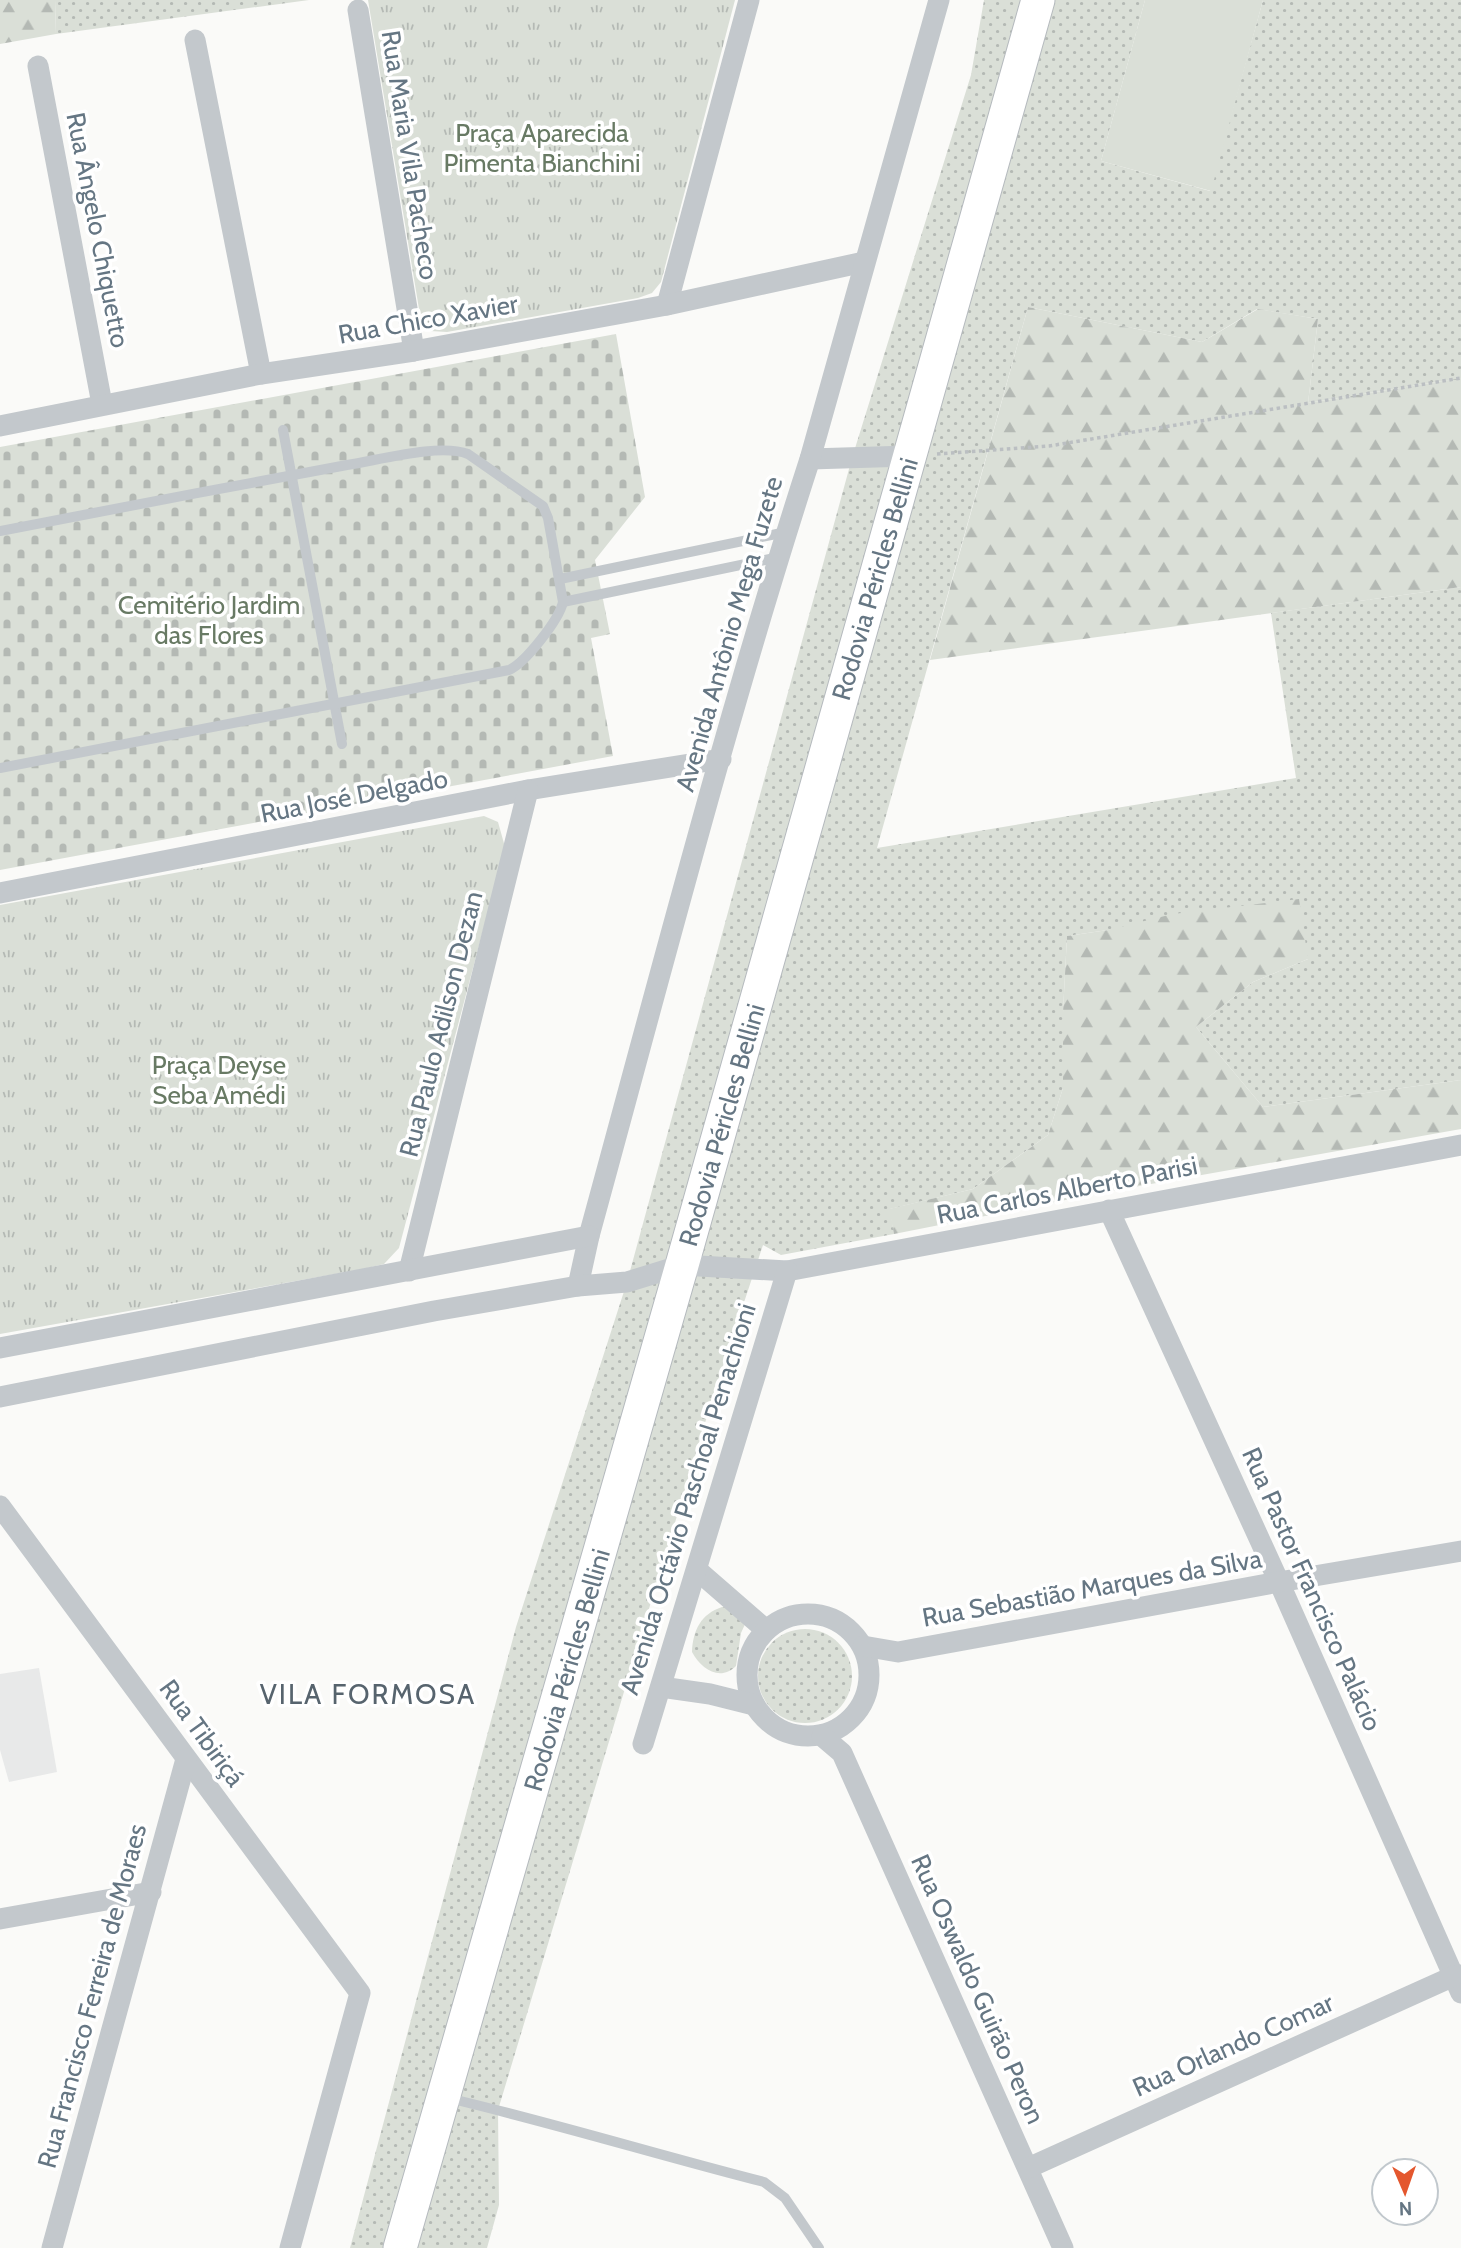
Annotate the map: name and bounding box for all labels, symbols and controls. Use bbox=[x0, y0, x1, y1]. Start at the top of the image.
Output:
street label: Rua Maria Vila Pacheco bbox=[374, 28, 446, 282]
street label: Rua Ângelo Chiquetto bbox=[59, 110, 137, 350]
park label: Praça Aparecida Pimenta Bianchini bbox=[443, 117, 641, 179]
street label: Rua Chico Xavier bbox=[336, 287, 521, 351]
street label: Rodovia Péricles Bellini bbox=[825, 454, 925, 704]
street label: Avenida Antônio Mega Fuzete bbox=[669, 473, 789, 795]
park label: Cemitério Jardim das Flores bbox=[118, 589, 300, 651]
street label: Rua José Delgado bbox=[258, 762, 450, 830]
street label: Rua Paulo Adilson Dezan bbox=[392, 888, 490, 1160]
street label: Rodovia Péricles Bellini bbox=[672, 1000, 772, 1250]
park label: Praça Deyse Seba Amédi bbox=[152, 1049, 286, 1111]
street label: Rua Carlos Alberto Parisi bbox=[934, 1149, 1200, 1231]
street label: Avenida Octávio Paschoal Penachioni bbox=[613, 1299, 763, 1699]
street label: Rua Pastor Francisco Palácio bbox=[1235, 1442, 1389, 1736]
street label: Rua Sebastião Marques da Silva bbox=[920, 1542, 1265, 1634]
street label: Rodovia Péricles Bellini bbox=[517, 1545, 617, 1795]
street label: Rua Tibiriçá bbox=[152, 1673, 252, 1793]
district label: VILA FORMOSA bbox=[260, 1677, 476, 1711]
street label: Rua Francisco Ferreira de Moraes bbox=[31, 1820, 153, 2172]
street label: Rua Oswaldo Guirão Peron bbox=[904, 1849, 1052, 2129]
street label: Rua Orlando Comar bbox=[1128, 1986, 1339, 2104]
north arrow bbox=[1370, 2157, 1440, 2227]
text: N bbox=[1398, 2197, 1413, 2220]

